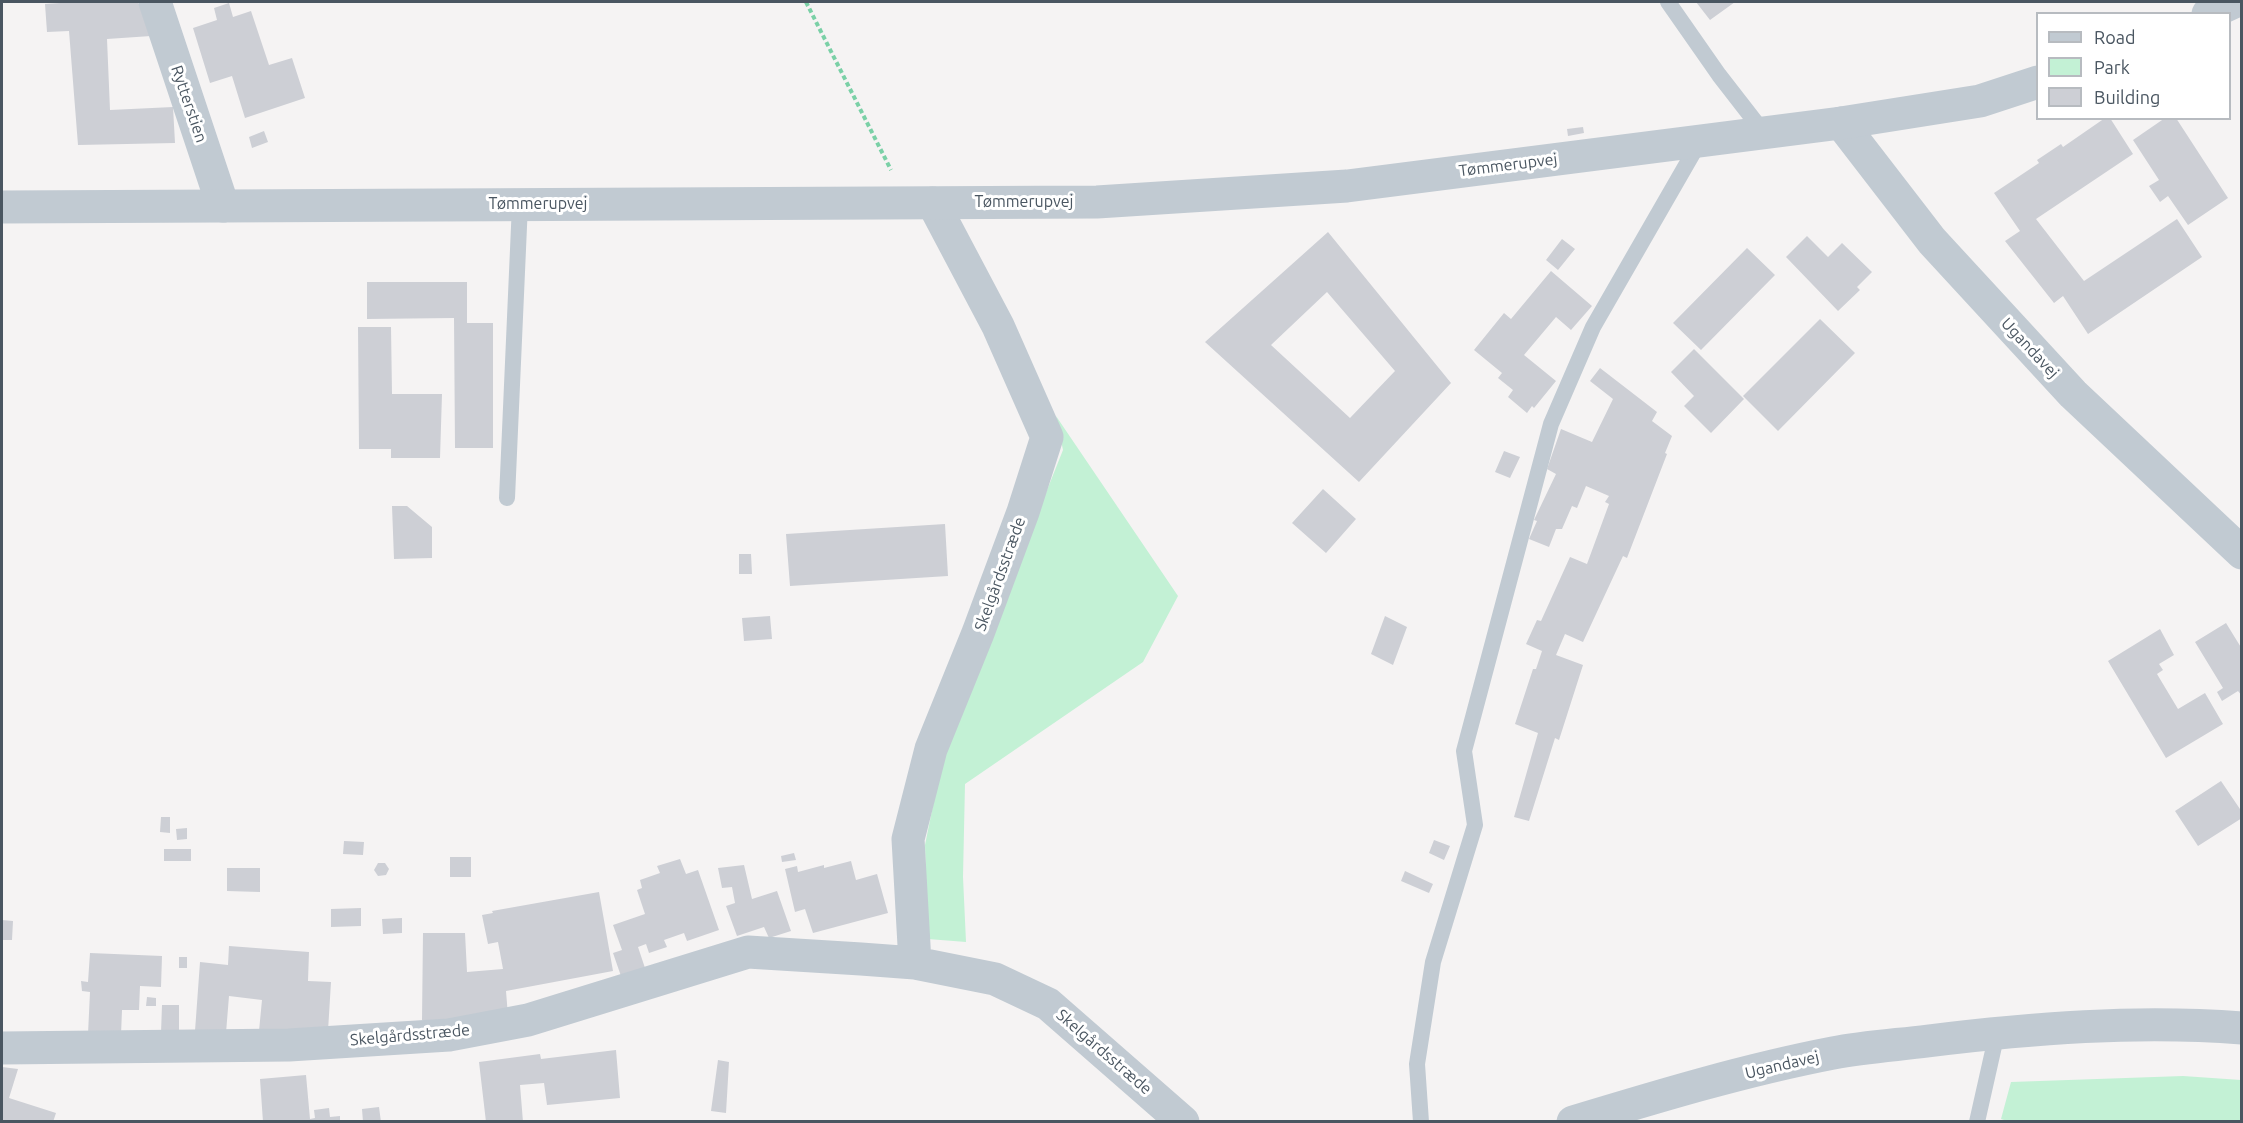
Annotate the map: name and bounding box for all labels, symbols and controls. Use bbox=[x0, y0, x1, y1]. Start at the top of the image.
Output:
legend bbox=[2036, 12, 2231, 120]
text: Road bbox=[2094, 27, 2136, 47]
text: Park bbox=[2094, 57, 2130, 77]
street label: Rytterstien bbox=[167, 63, 211, 145]
text: Building bbox=[2094, 87, 2160, 107]
street label: Tømmerupvej bbox=[1458, 149, 1558, 181]
street label: Tømmerupvej bbox=[975, 192, 1073, 212]
street label: Tømmerupvej bbox=[489, 194, 587, 214]
street label: Ugandavej bbox=[1997, 314, 2063, 382]
street label: Skelgårdsstræde bbox=[970, 514, 1030, 634]
street label: Skelgårdsstræde bbox=[1052, 1005, 1156, 1099]
street label: Skelgårdsstræde bbox=[349, 1020, 471, 1050]
street label: Ugandavej bbox=[1743, 1047, 1821, 1083]

